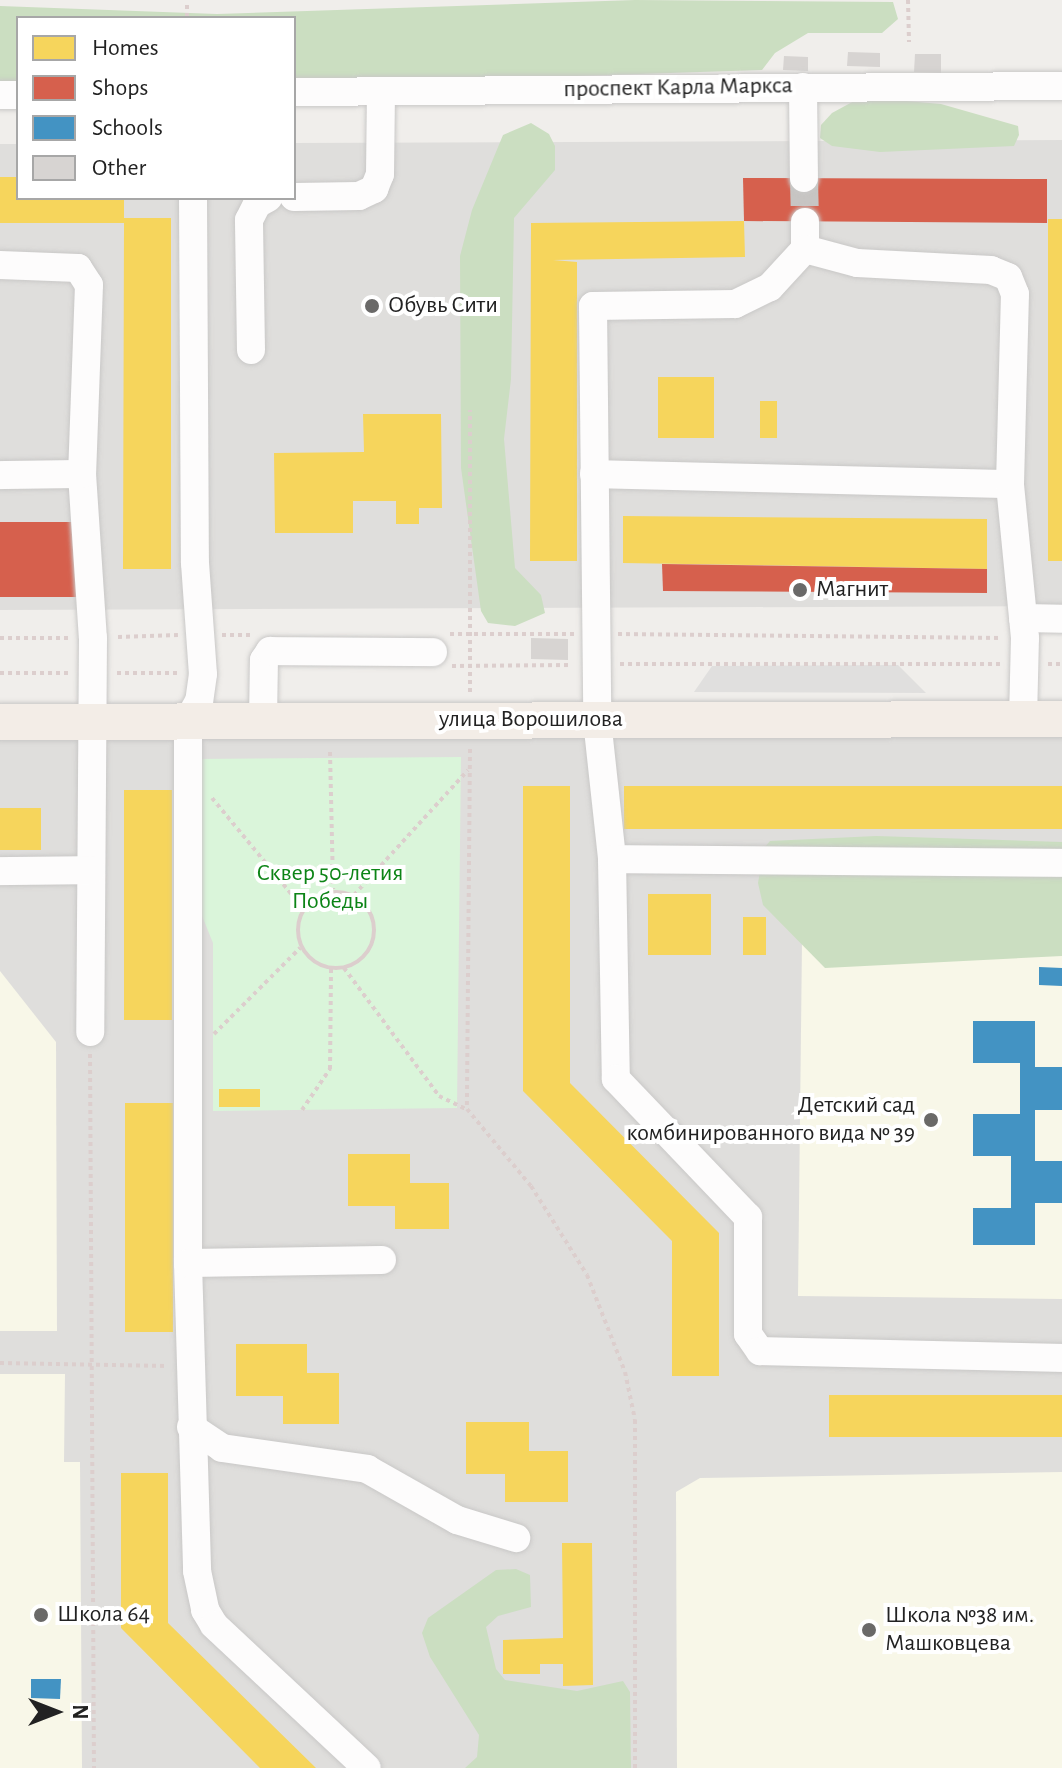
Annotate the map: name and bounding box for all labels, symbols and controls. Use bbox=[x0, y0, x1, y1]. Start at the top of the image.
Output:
legend bbox=[16, 16, 296, 200]
text: Homes bbox=[92, 36, 159, 60]
street label: проспект Карла Маркса bbox=[563, 72, 793, 104]
text: Shops bbox=[92, 76, 148, 100]
text: Schools bbox=[92, 116, 163, 140]
text: Other bbox=[92, 156, 146, 180]
place label: Обувь Сити bbox=[388, 292, 498, 320]
marker: Обувь Сити bbox=[363, 297, 381, 315]
place label: Магнит bbox=[816, 576, 888, 604]
marker: Магнит bbox=[791, 581, 809, 599]
street label: улица Ворошилова bbox=[439, 706, 623, 734]
park label: Сквер 50-летия Победы bbox=[257, 860, 403, 916]
place label: Детский сад комбинированного вида № 39 bbox=[627, 1092, 915, 1148]
marker: Детский сад комбинированного вида № 39 bbox=[922, 1111, 940, 1129]
place label: Школа 64 bbox=[57, 1601, 150, 1629]
place label: Школа №38 им. Машковцева bbox=[885, 1602, 1034, 1658]
marker: Школа 64 bbox=[32, 1606, 50, 1624]
marker: Школа №38 им. Машковцева bbox=[860, 1621, 878, 1639]
north arrow bbox=[16, 1672, 96, 1752]
text: N bbox=[69, 1704, 91, 1720]

